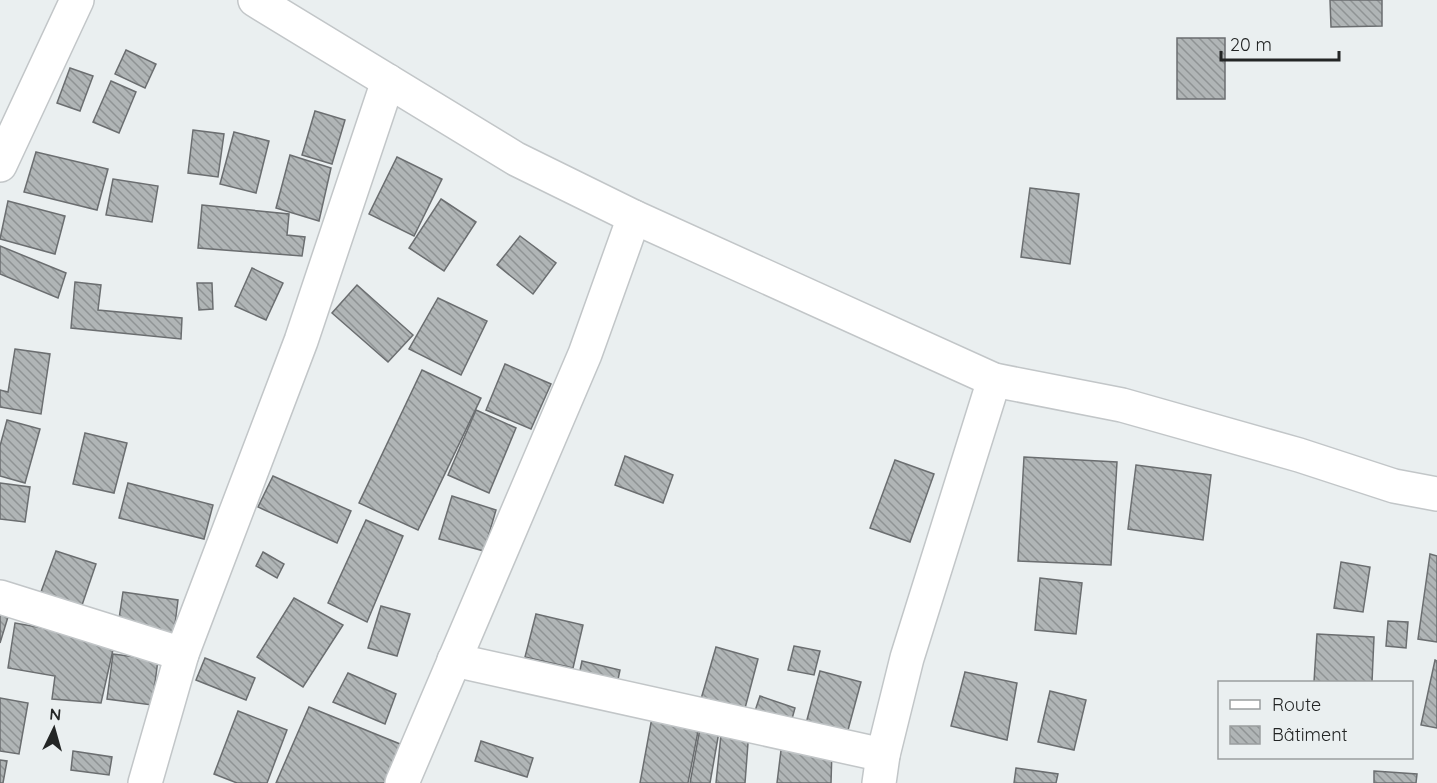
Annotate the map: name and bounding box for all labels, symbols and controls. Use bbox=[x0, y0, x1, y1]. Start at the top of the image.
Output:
scale bar bbox=[1221, 24, 1340, 62]
text: 20 m bbox=[1230, 33, 1272, 56]
legend bbox=[1218, 681, 1413, 759]
text: Route bbox=[1272, 693, 1321, 716]
north arrow bbox=[24, 699, 84, 759]
text: N bbox=[49, 704, 62, 725]
text: Bâtiment bbox=[1272, 723, 1348, 746]

